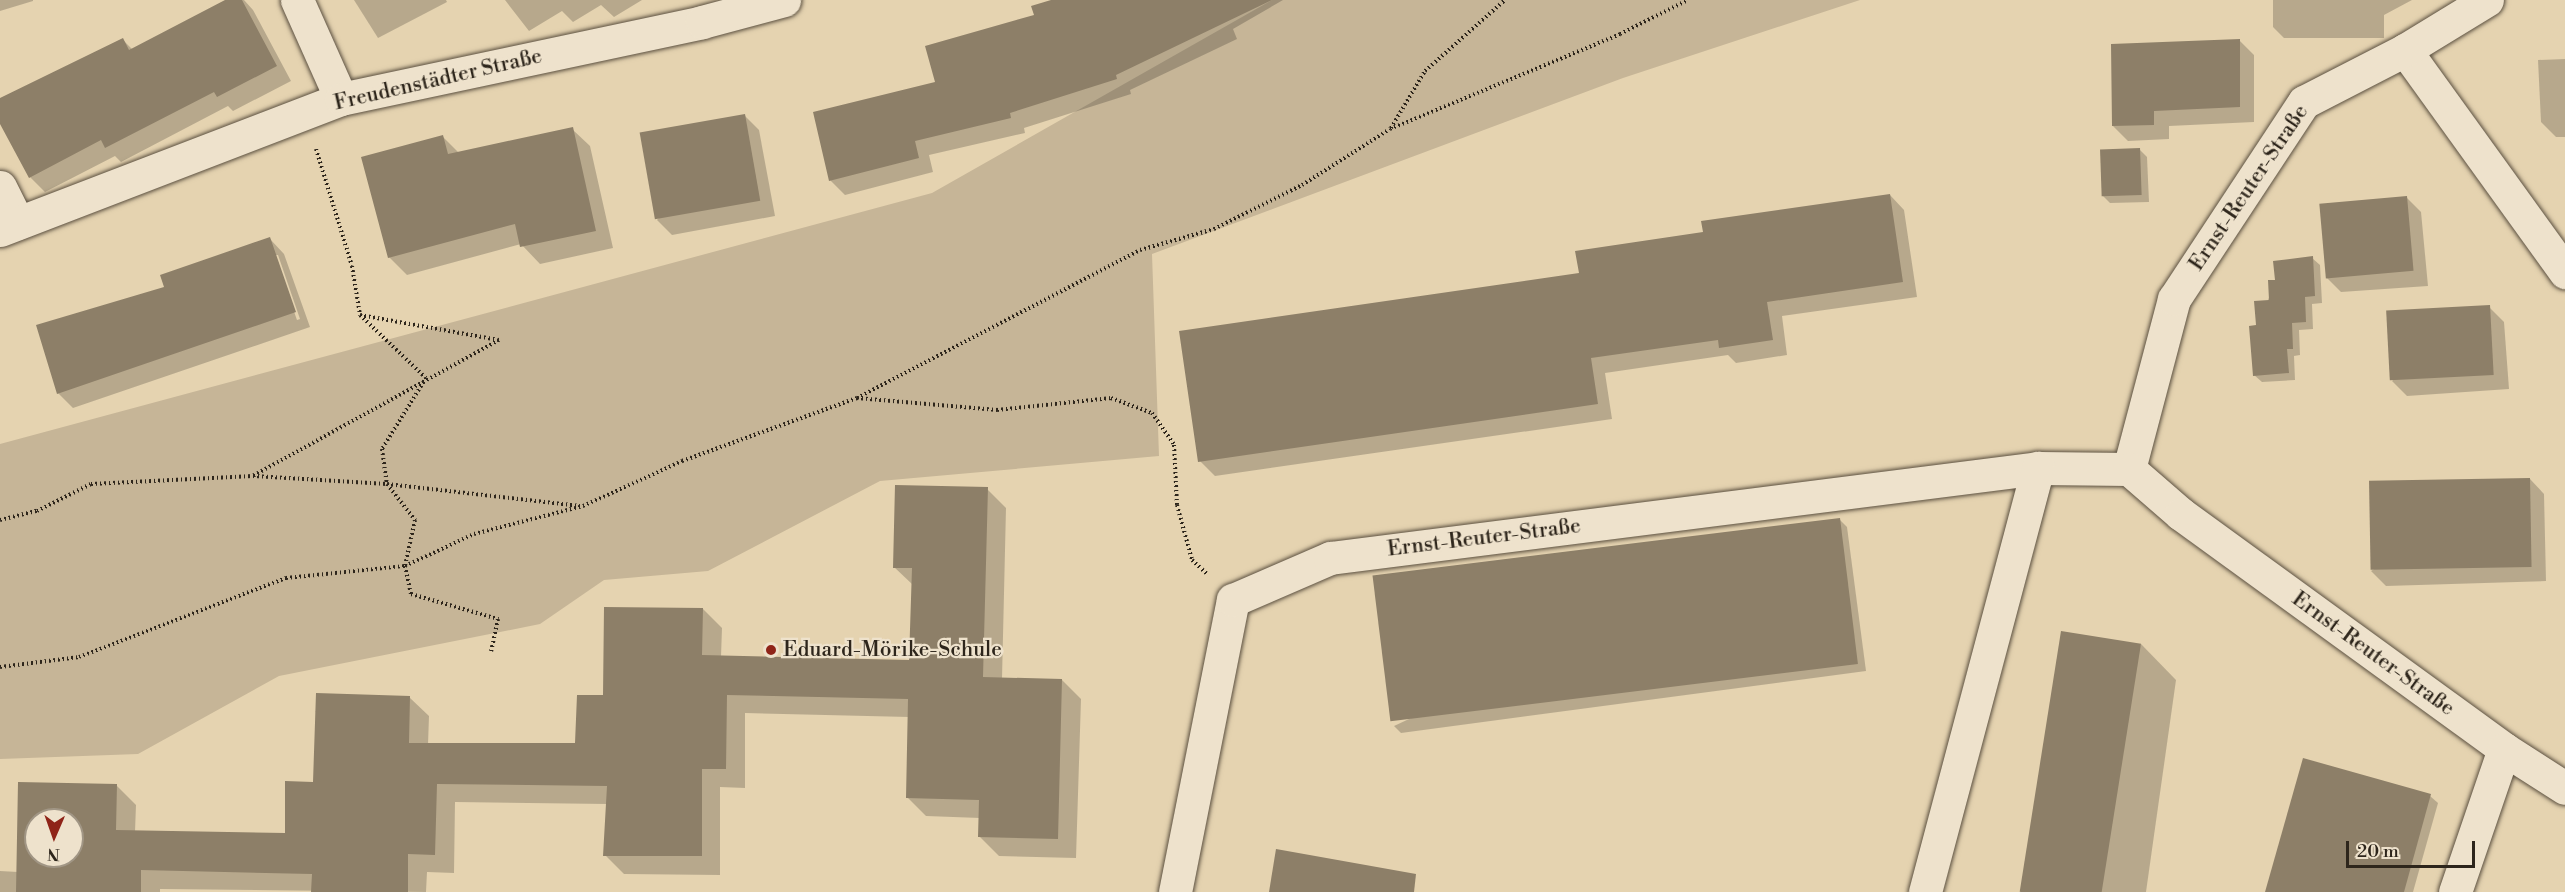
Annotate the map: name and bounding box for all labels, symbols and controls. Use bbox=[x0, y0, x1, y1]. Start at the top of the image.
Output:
street label: Freudenstädter Straße bbox=[332, 44, 544, 116]
street label: Ernst-Reuter-Straße bbox=[2184, 100, 2314, 276]
street label: Ernst-Reuter-Straße bbox=[1386, 514, 1582, 562]
street label: Ernst-Reuter-Straße bbox=[2287, 587, 2459, 721]
place label: Eduard-Mörike-Schule bbox=[783, 637, 1002, 663]
marker: Eduard-Mörike-Schule bbox=[764, 643, 778, 657]
north arrow bbox=[24, 808, 84, 868]
scale bar bbox=[2349, 829, 2478, 867]
text: 20 m bbox=[2357, 840, 2399, 863]
text: N bbox=[47, 844, 60, 864]

